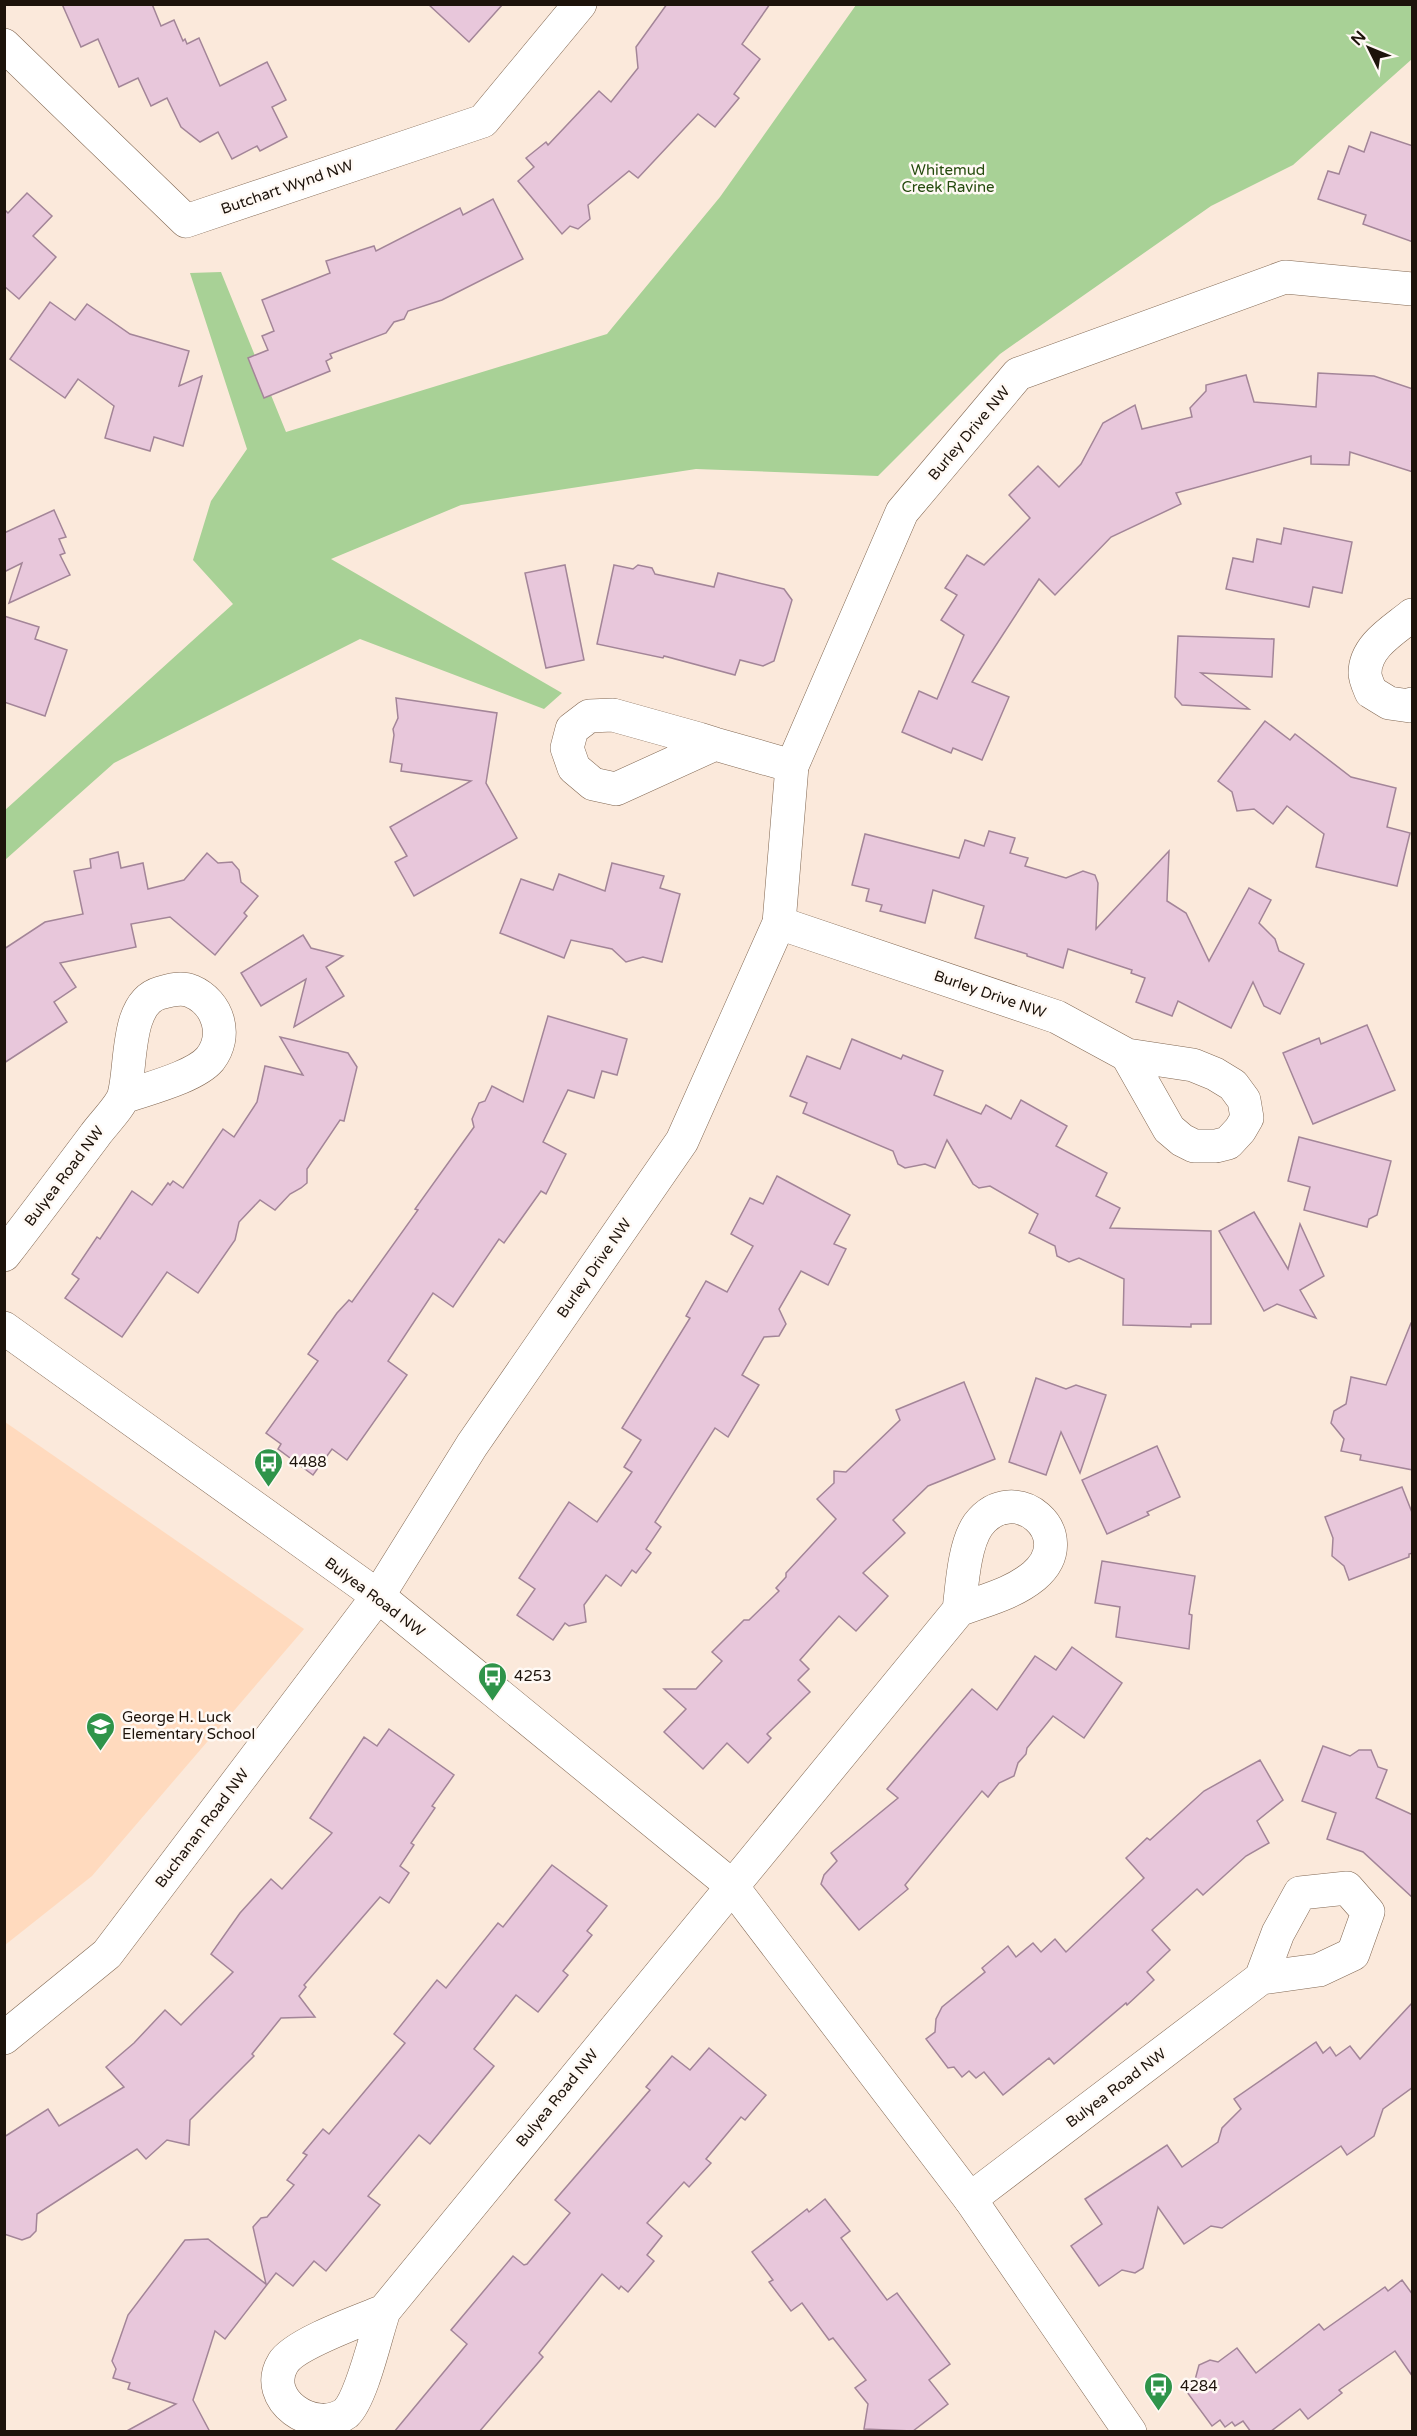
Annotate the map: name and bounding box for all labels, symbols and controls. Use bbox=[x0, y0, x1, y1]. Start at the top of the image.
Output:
north arrow bbox=[1339, 18, 1399, 78]
text: N bbox=[1347, 27, 1370, 50]
street label: Butchart Wynd NW bbox=[218, 156, 356, 218]
park label: Whitemud Creek Ravine bbox=[901, 161, 995, 196]
street label: Burley Drive NW bbox=[924, 382, 1014, 484]
street label: Burley Drive NW bbox=[932, 966, 1048, 1022]
street label: Bulyea Road NW bbox=[20, 1122, 108, 1230]
street label: Burley Drive NW bbox=[553, 1215, 635, 1321]
bus stop icon: 4488 bbox=[252, 1446, 284, 1488]
place label: 4488 bbox=[289, 1453, 327, 1471]
street label: Bulyea Road NW bbox=[321, 1553, 429, 1641]
bus stop icon: 4253 bbox=[477, 1660, 509, 1702]
place label: 4253 bbox=[514, 1667, 552, 1685]
place label: George H. Luck Elementary School bbox=[122, 1708, 255, 1743]
school or university icon: George H. Luck Elementary School bbox=[85, 1710, 117, 1752]
street label: Buchanan Road NW bbox=[151, 1765, 253, 1891]
street label: Bulyea Road NW bbox=[1062, 2044, 1170, 2132]
street label: Bulyea Road NW bbox=[512, 2045, 602, 2151]
bus stop icon: 4284 bbox=[1143, 2370, 1175, 2412]
place label: 4284 bbox=[1180, 2377, 1218, 2395]

